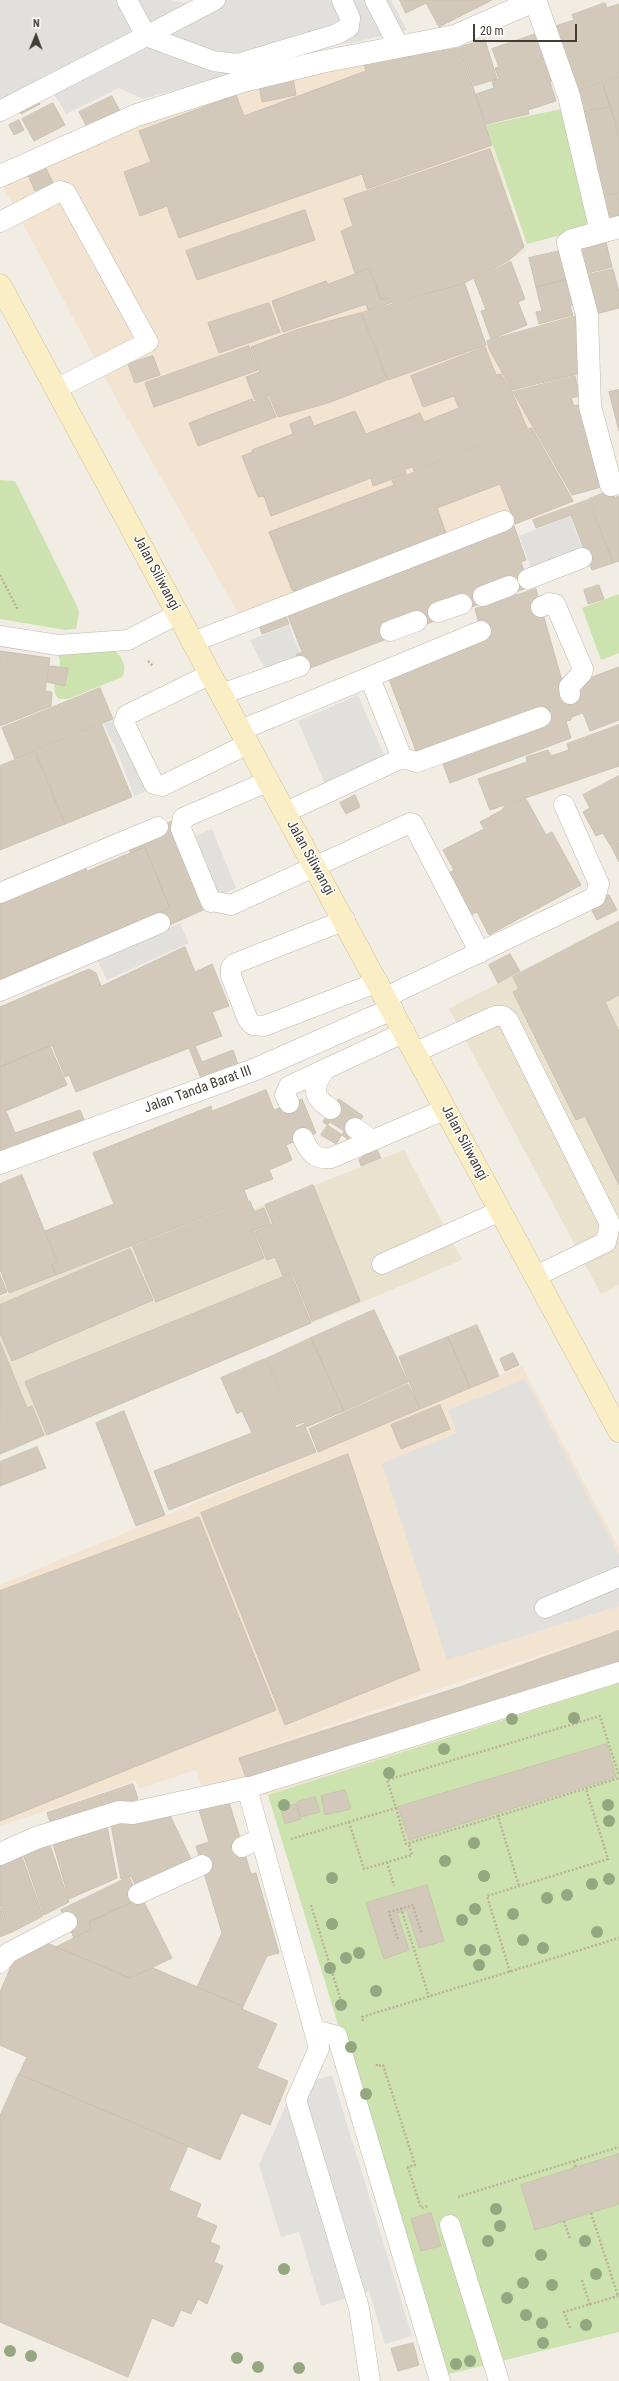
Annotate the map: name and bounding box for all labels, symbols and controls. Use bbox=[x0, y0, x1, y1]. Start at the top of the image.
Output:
north arrow bbox=[16, 16, 56, 56]
scale bar bbox=[475, 16, 579, 42]
text: N bbox=[33, 17, 40, 30]
text: 20 m bbox=[480, 24, 504, 38]
street label: Jalan Siliwangi bbox=[129, 532, 183, 614]
street label: Jalan Siliwangi bbox=[283, 818, 337, 898]
street label: Jalan Tanda Barat III bbox=[142, 1063, 254, 1117]
street label: Jalan Siliwangi bbox=[437, 1102, 491, 1184]

